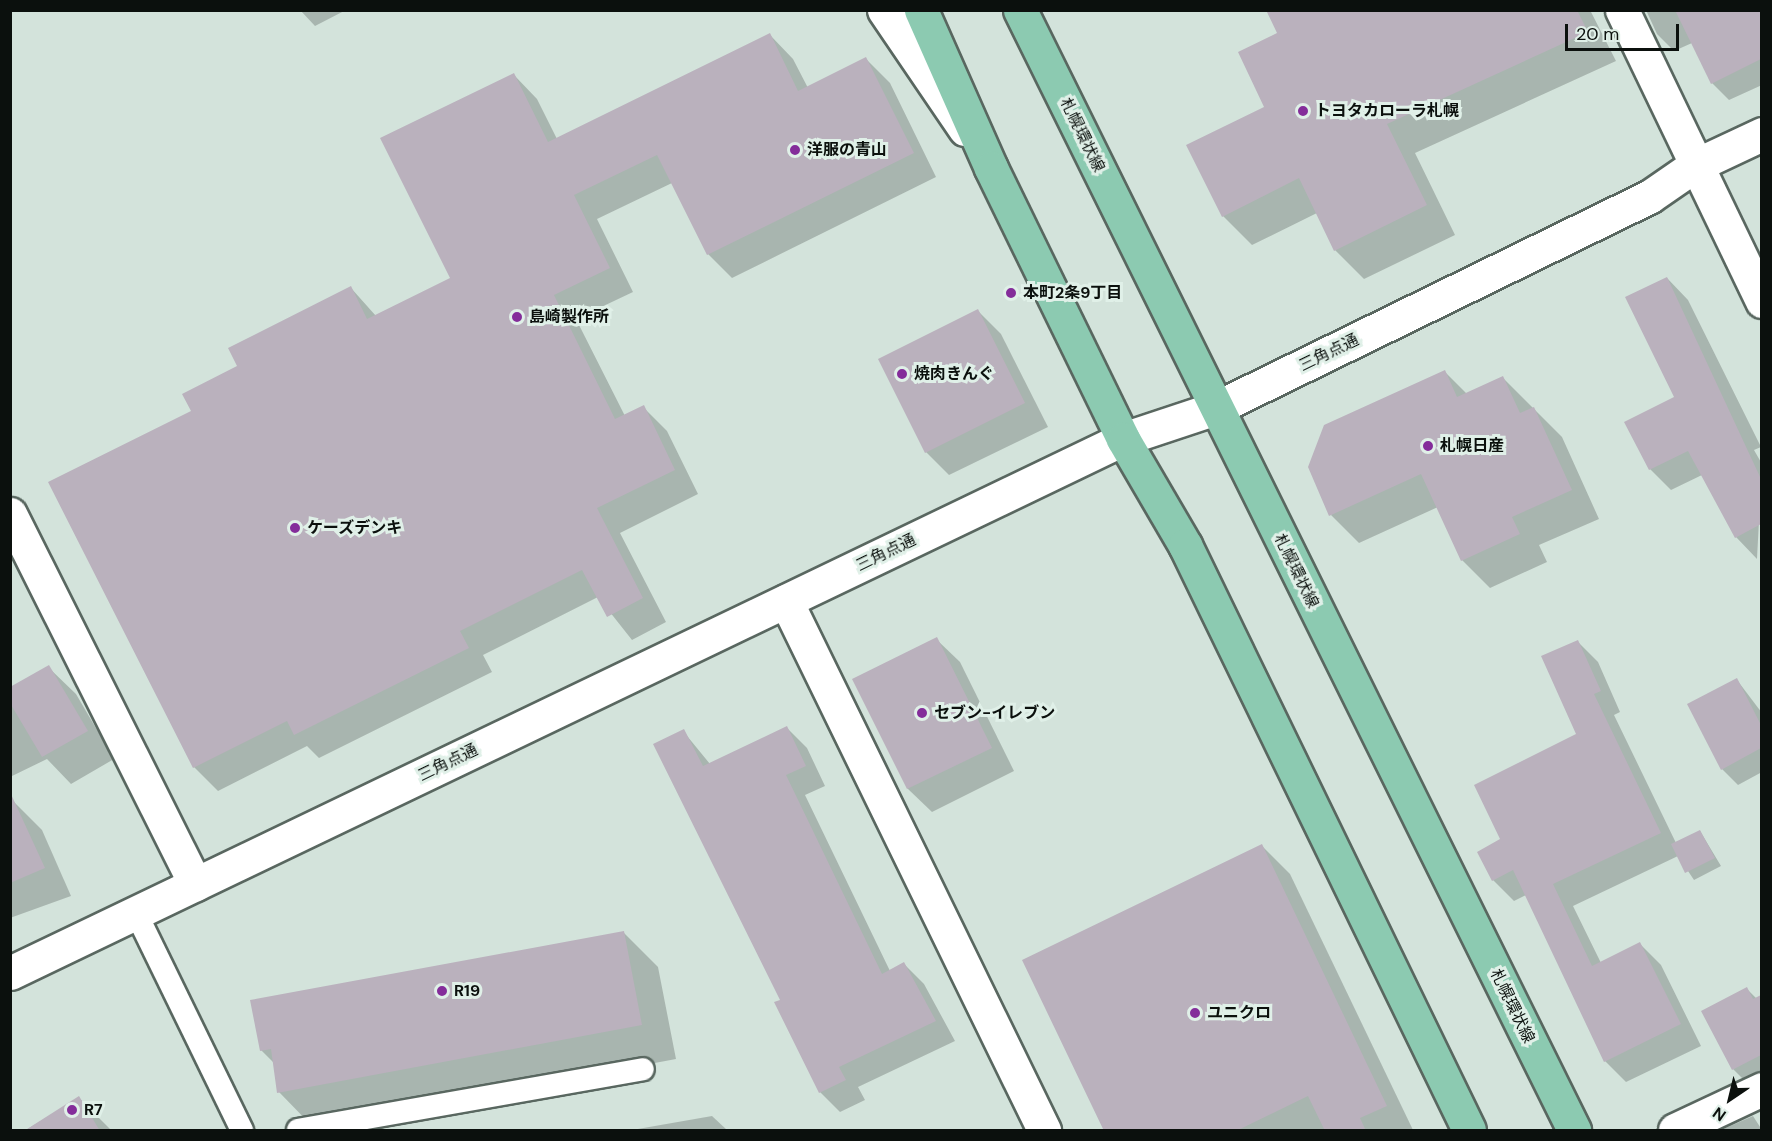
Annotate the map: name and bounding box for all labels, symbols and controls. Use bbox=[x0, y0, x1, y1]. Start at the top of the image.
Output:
scale bar bbox=[1568, 12, 1682, 50]
text: 20 m bbox=[1576, 22, 1619, 46]
street label: 札幌環状線 bbox=[1056, 95, 1108, 175]
place label: トヨタカローラ札幌 bbox=[1315, 101, 1459, 121]
marker: トヨタカローラ札幌 bbox=[1296, 104, 1310, 118]
place label: 洋服の青山 bbox=[807, 140, 887, 160]
marker: 洋服の青山 bbox=[788, 143, 802, 157]
place label: 本町2条9丁目 bbox=[1023, 283, 1122, 303]
marker: 本町2条9丁目 bbox=[1004, 286, 1018, 300]
place label: 島崎製作所 bbox=[529, 307, 609, 327]
marker: 島崎製作所 bbox=[510, 310, 524, 324]
street label: 三角点通 bbox=[1296, 330, 1362, 376]
place label: 焼肉きんぐ bbox=[914, 364, 994, 384]
marker: 焼肉きんぐ bbox=[895, 367, 909, 381]
place label: 札幌日産 bbox=[1440, 436, 1504, 456]
marker: 札幌日産 bbox=[1421, 439, 1435, 453]
place label: ケーズデンキ bbox=[307, 518, 403, 538]
marker: ケーズデンキ bbox=[288, 521, 302, 535]
street label: 三角点通 bbox=[853, 530, 919, 576]
street label: 札幌環状線 bbox=[1270, 531, 1322, 611]
place label: セブン-イレブン bbox=[934, 703, 1055, 723]
marker: セブン-イレブン bbox=[915, 706, 929, 720]
street label: 三角点通 bbox=[415, 740, 481, 786]
street label: 札幌環状線 bbox=[1486, 966, 1538, 1046]
place label: R19 bbox=[454, 981, 480, 1001]
marker: R19 bbox=[435, 984, 449, 998]
place label: ユニクロ bbox=[1207, 1003, 1271, 1023]
marker: ユニクロ bbox=[1188, 1006, 1202, 1020]
north arrow bbox=[1700, 1069, 1760, 1129]
place label: R7 bbox=[84, 1100, 103, 1120]
text: N bbox=[1709, 1102, 1730, 1126]
marker: R7 bbox=[65, 1103, 79, 1117]

